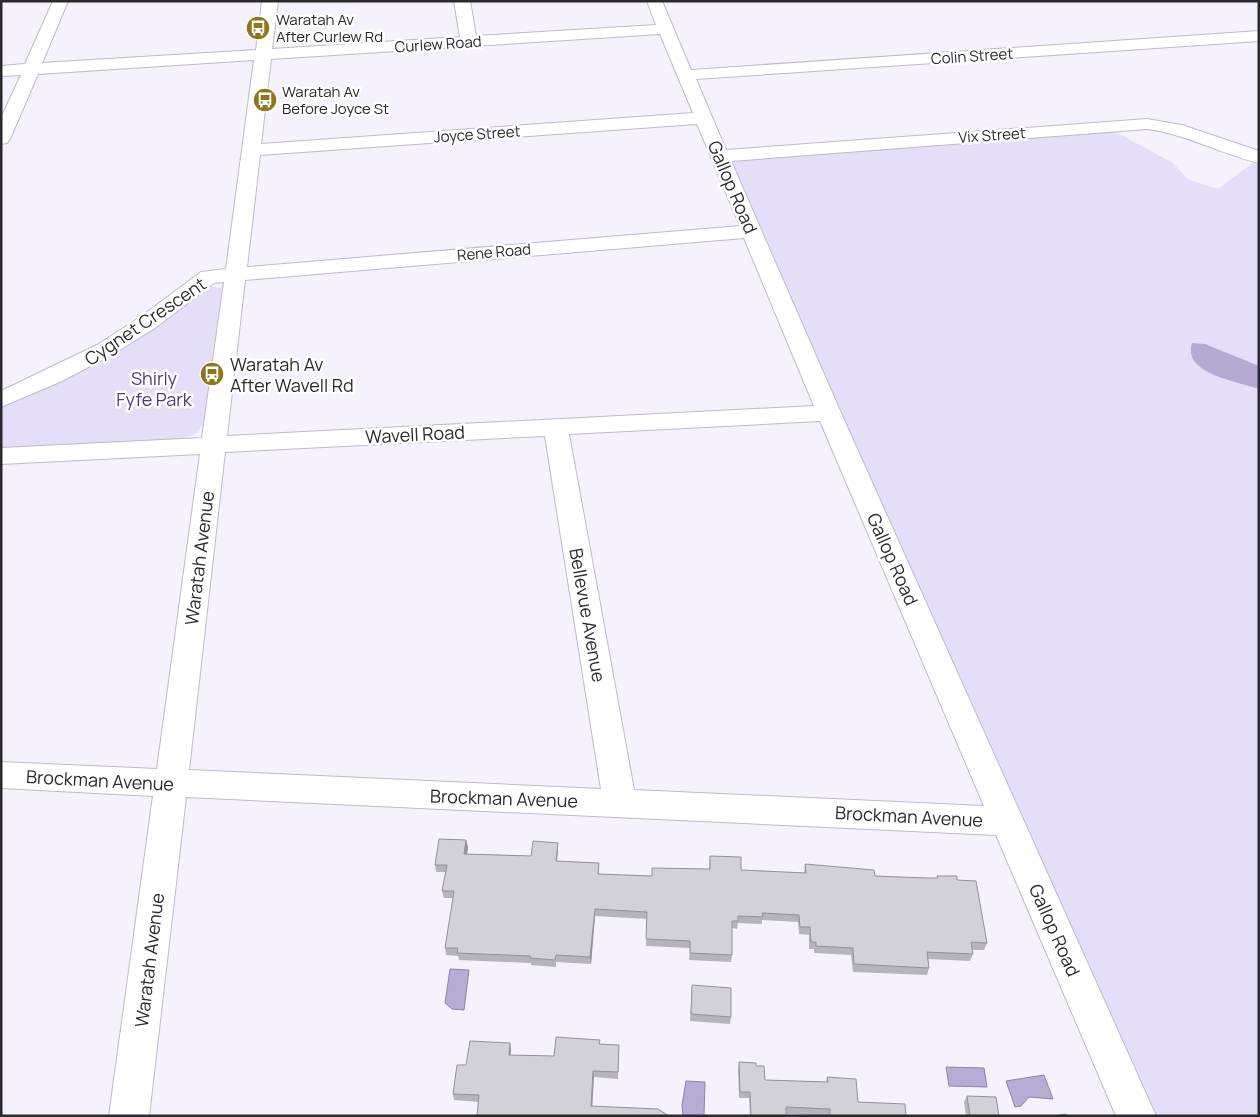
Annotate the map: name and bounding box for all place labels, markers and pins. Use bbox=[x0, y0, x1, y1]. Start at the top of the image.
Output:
place label: Waratah Av After Curlew Rd bbox=[276, 9, 383, 47]
bus stop icon: Waratah Av After Curlew Rd bbox=[245, 15, 271, 41]
place label: Waratah Av Before Joyce St bbox=[282, 81, 389, 119]
bus stop icon: Waratah Av Before Joyce St bbox=[252, 87, 278, 113]
place label: Waratah Av After Wavell Rd bbox=[230, 352, 354, 397]
bus stop icon: Waratah Av After Wavell Rd bbox=[199, 361, 225, 387]

